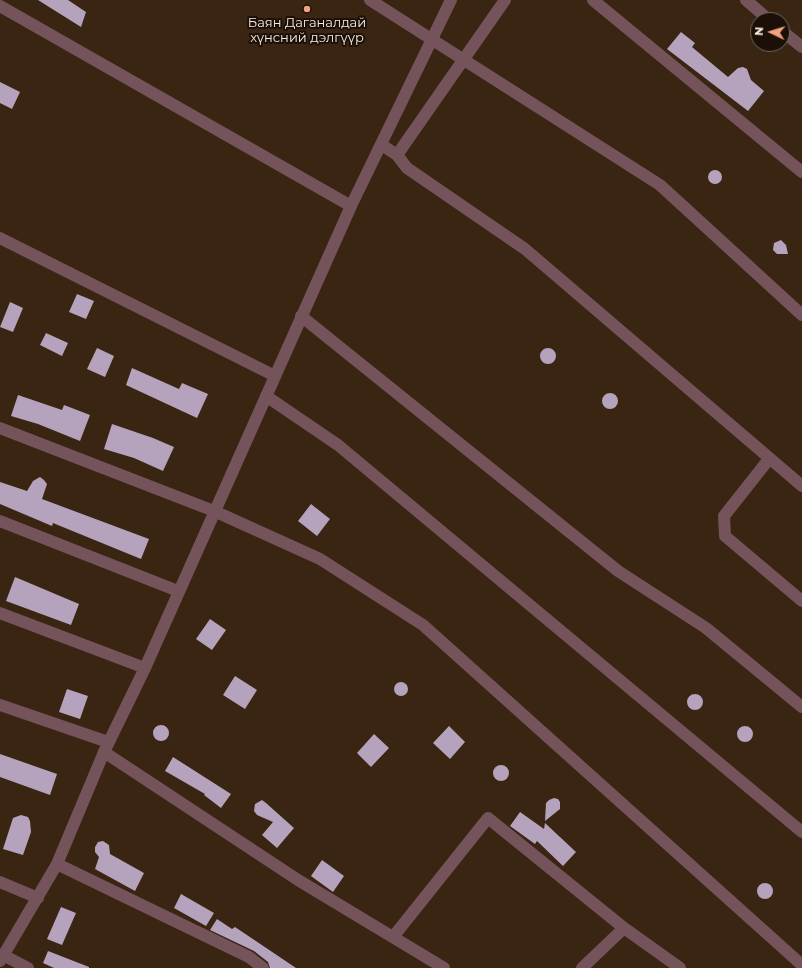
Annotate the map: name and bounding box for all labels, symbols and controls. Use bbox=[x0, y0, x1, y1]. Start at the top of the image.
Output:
marker: Баян Даганалдай хүнсний дэлгүүр bbox=[302, 4, 312, 14]
north arrow bbox=[750, 12, 790, 52]
place label: Баян Даганалдай хүнсний дэлгүүр bbox=[248, 15, 366, 46]
text: N bbox=[752, 26, 766, 36]

